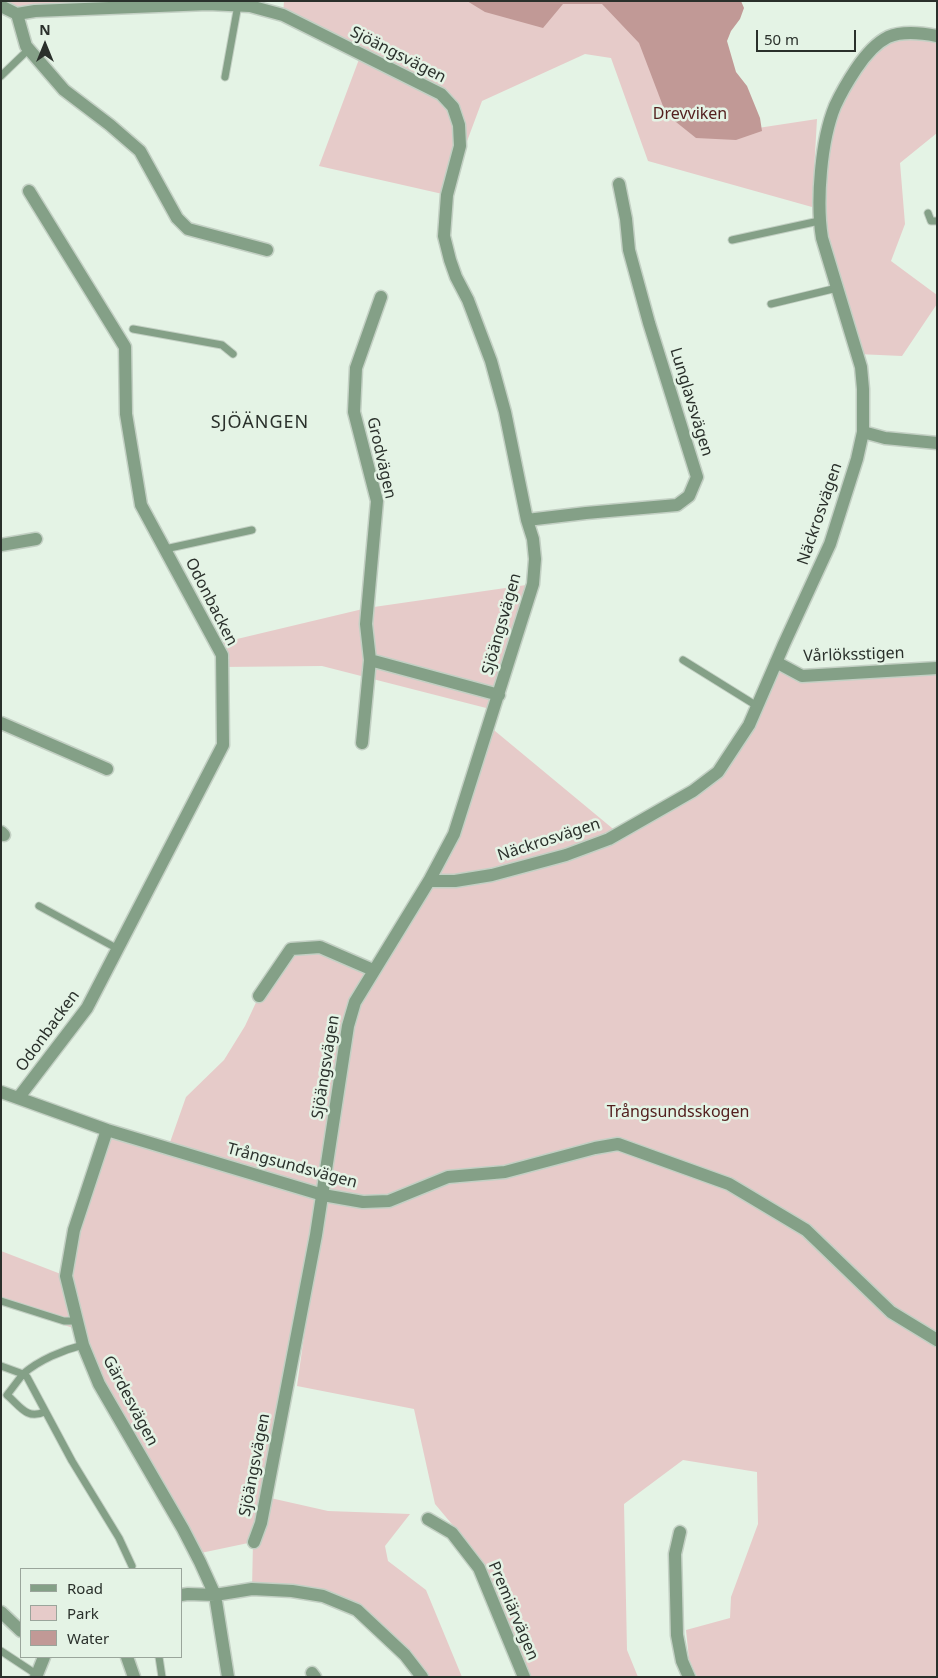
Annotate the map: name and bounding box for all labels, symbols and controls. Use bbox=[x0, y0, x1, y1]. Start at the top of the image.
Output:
north arrow bbox=[20, 20, 70, 70]
text: N bbox=[39, 20, 51, 39]
scale bar bbox=[758, 20, 858, 52]
street label: Sjöängsvägen bbox=[347, 23, 449, 87]
text: 50 m bbox=[764, 29, 799, 49]
park label: Drevviken bbox=[653, 104, 727, 124]
street label: Lunglavsvägen bbox=[665, 345, 717, 459]
district label: SJÖÄNGEN bbox=[210, 412, 310, 434]
street label: Grodvägen bbox=[362, 415, 400, 501]
street label: Näckrosvägen bbox=[794, 460, 846, 568]
street label: Odonbacken bbox=[181, 555, 241, 649]
street label: Sjöängsvägen bbox=[478, 571, 526, 677]
street label: Vårlöksstigen bbox=[803, 644, 905, 666]
street label: Näckrosvägen bbox=[495, 814, 603, 866]
street label: Odonbacken bbox=[12, 987, 84, 1075]
street label: Sjöängsvägen bbox=[308, 1014, 344, 1120]
park label: Trångsundsskogen bbox=[607, 1102, 749, 1122]
street label: Trångsundsvägen bbox=[225, 1139, 359, 1193]
street label: Gärdesvägen bbox=[98, 1353, 162, 1449]
street label: Sjöängsvägen bbox=[236, 1412, 274, 1518]
street label: Premiärvägen bbox=[484, 1559, 542, 1663]
legend bbox=[20, 1568, 182, 1658]
text: Road bbox=[67, 1578, 103, 1598]
text: Park bbox=[67, 1603, 99, 1623]
text: Water bbox=[67, 1628, 109, 1648]

